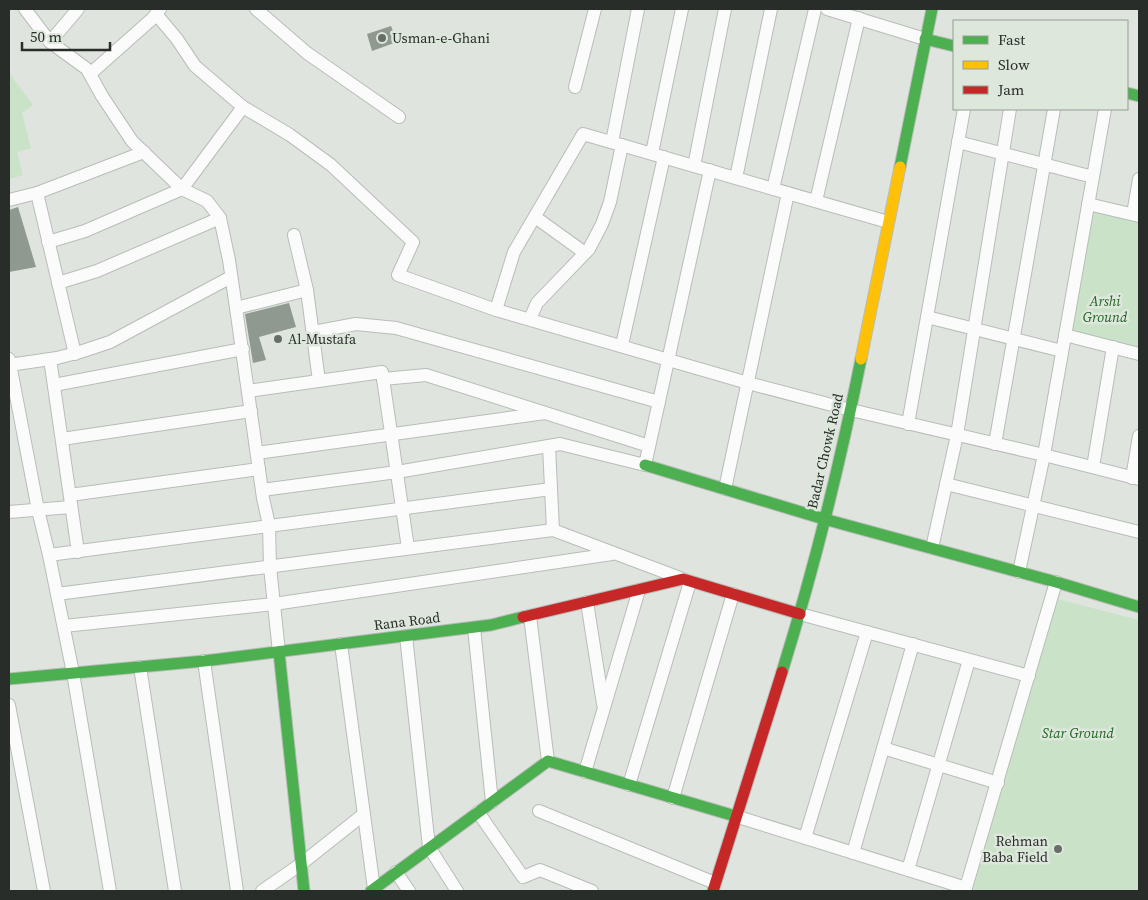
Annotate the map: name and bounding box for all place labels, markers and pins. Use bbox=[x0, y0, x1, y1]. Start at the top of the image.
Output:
place label: Usman-e-Ghani bbox=[392, 28, 490, 48]
marker: Usman-e-Ghani bbox=[376, 32, 388, 44]
place label: Al-Mustafa bbox=[288, 329, 357, 349]
marker: Al-Mustafa bbox=[272, 333, 284, 345]
place label: Rehman Baba Field bbox=[982, 831, 1049, 867]
marker: Rehman Baba Field bbox=[1052, 843, 1064, 855]

